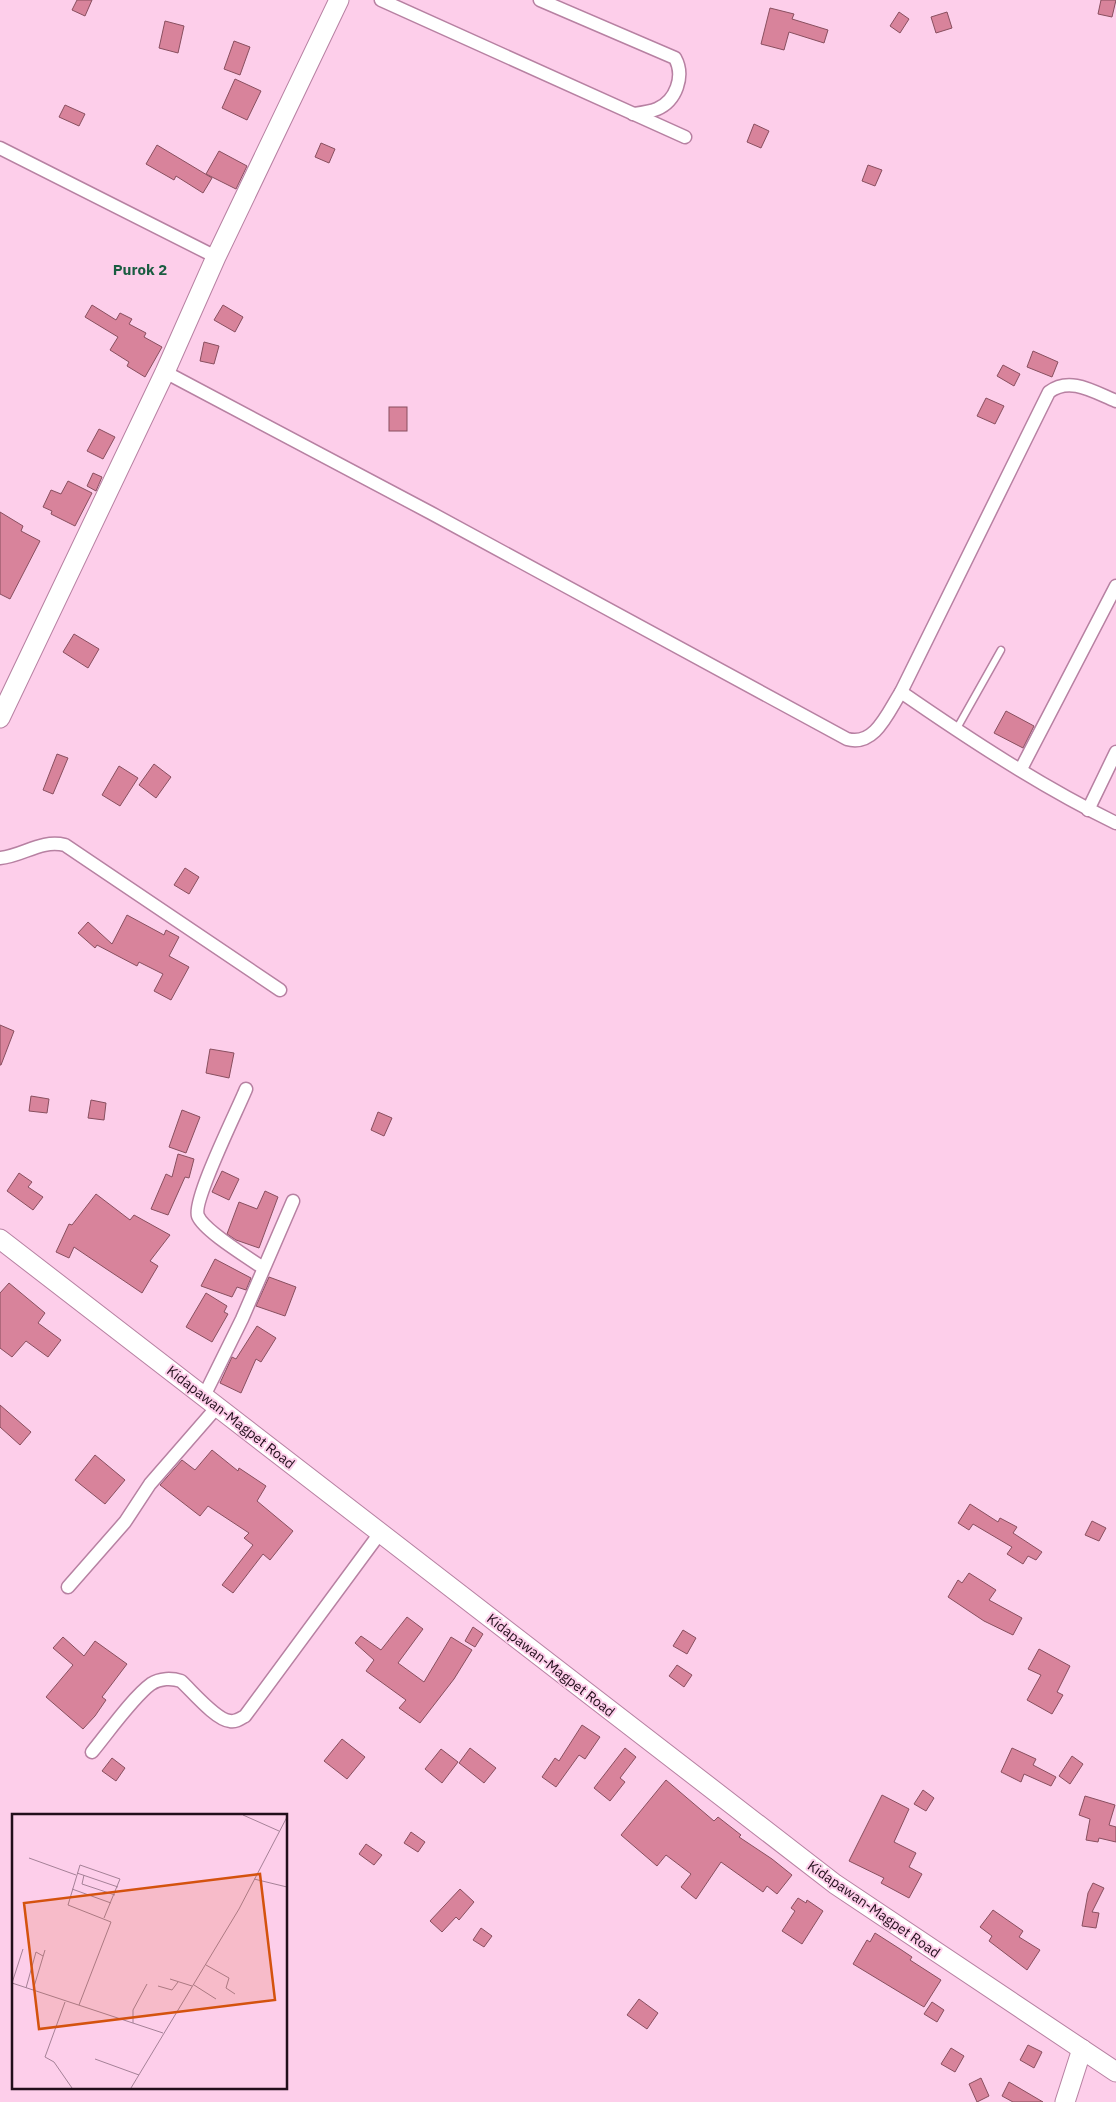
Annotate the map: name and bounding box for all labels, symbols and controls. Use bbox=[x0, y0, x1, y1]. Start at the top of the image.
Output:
district label: Purok 2 bbox=[113, 260, 167, 279]
street label: Kidapawan-Magpet Road bbox=[163, 1361, 299, 1473]
street label: Kidapawan-Magpet Road bbox=[483, 1609, 619, 1721]
inset map bbox=[12, 1814, 288, 2090]
street label: Kidapawan-Magpet Road bbox=[804, 1856, 944, 1962]

